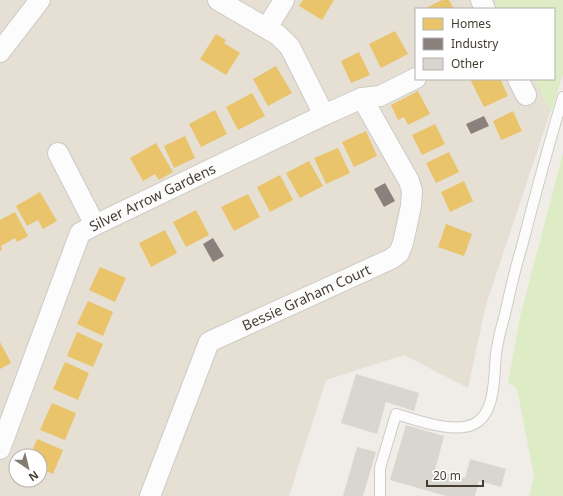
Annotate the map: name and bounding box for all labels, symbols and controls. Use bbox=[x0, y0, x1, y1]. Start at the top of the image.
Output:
legend bbox=[415, 8, 555, 80]
text: Homes bbox=[451, 15, 491, 32]
text: Industry bbox=[451, 35, 499, 52]
text: Other bbox=[451, 55, 484, 72]
street label: Silver Arrow Gardens bbox=[86, 158, 219, 235]
street label: Bessie Graham Court bbox=[239, 260, 374, 335]
north arrow bbox=[8, 448, 48, 488]
scale bar bbox=[427, 462, 483, 488]
text: 20 m bbox=[433, 467, 461, 484]
text: N bbox=[26, 468, 42, 485]

